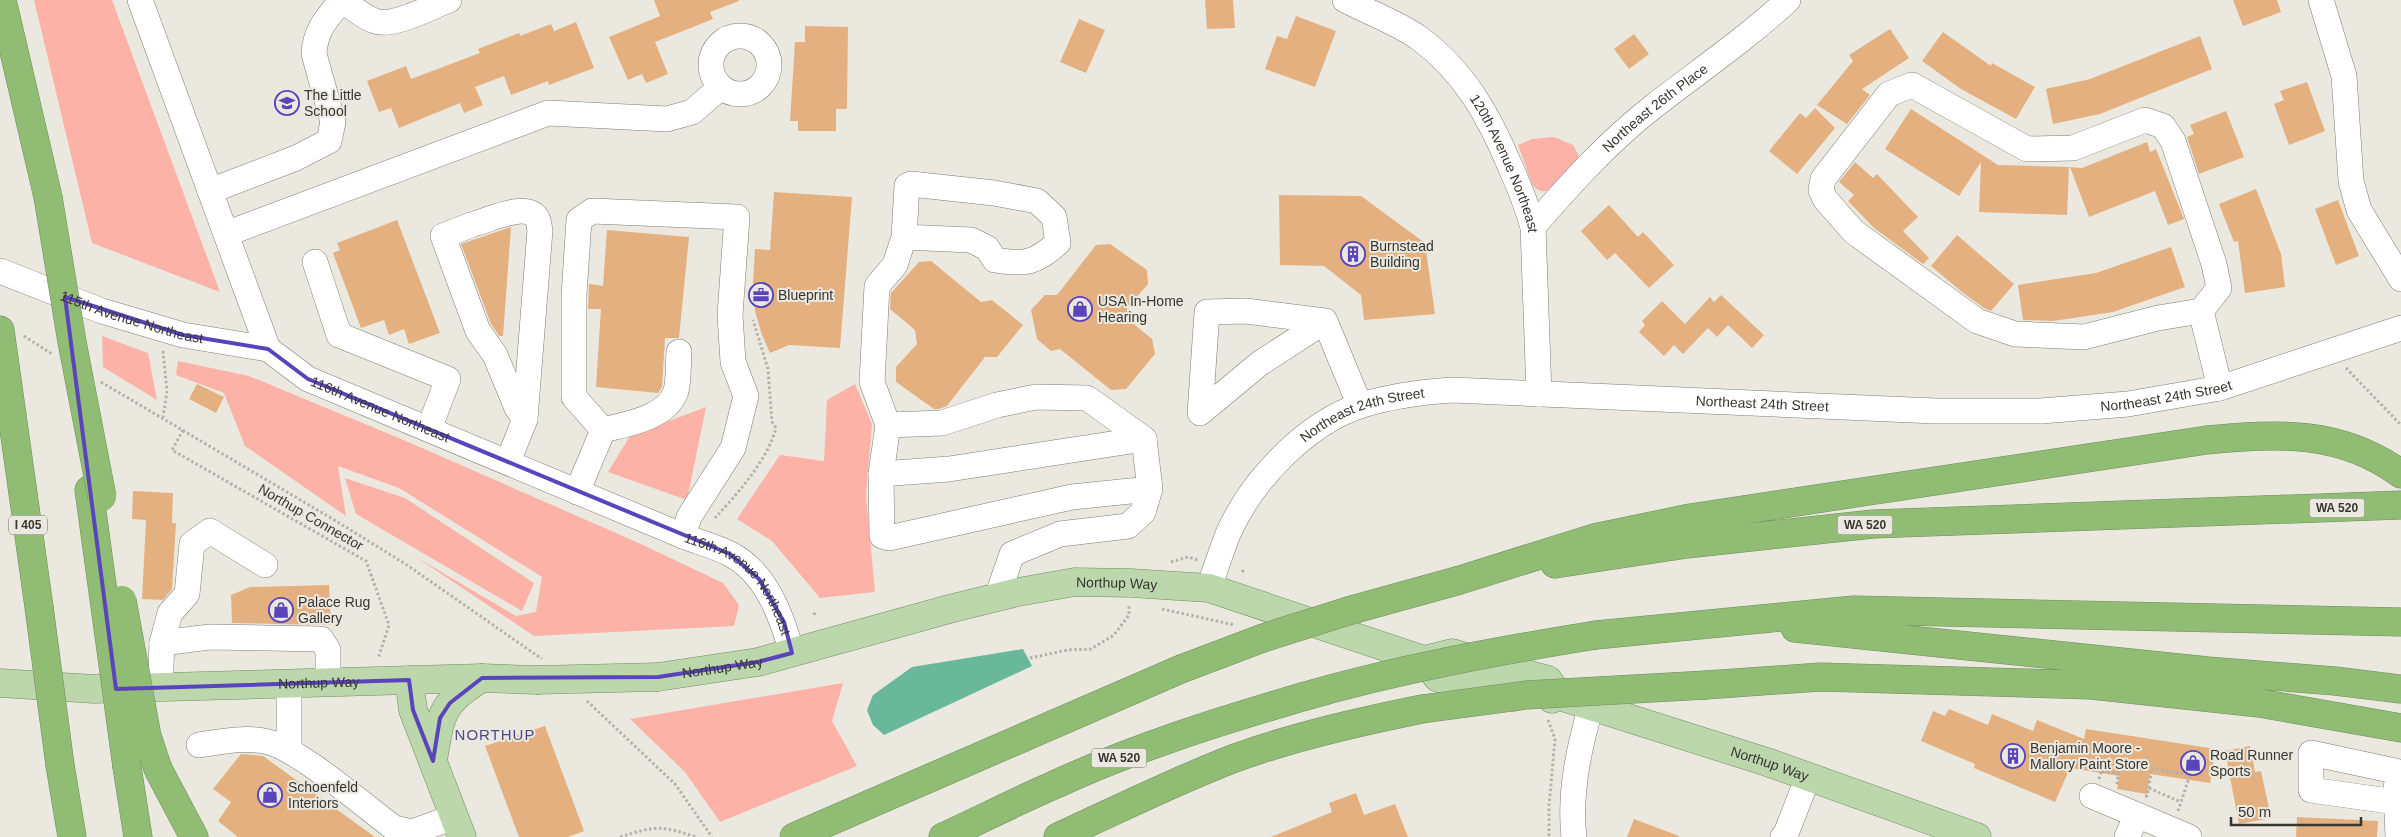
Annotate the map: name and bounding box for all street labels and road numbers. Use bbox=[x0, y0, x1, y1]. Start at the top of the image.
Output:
street label: Northeast 26th Place bbox=[1599, 60, 1711, 155]
street label: 120th Avenue Northeast bbox=[1467, 91, 1541, 233]
street label: 115th Avenue Northeast bbox=[58, 287, 205, 346]
street label: 116th Avenue Northeast bbox=[308, 373, 452, 445]
street label: Northeast 24th Street bbox=[2100, 377, 2234, 414]
street label: Northeast 24th Street bbox=[1297, 385, 1425, 445]
street label: Northeast 24th Street bbox=[1695, 393, 1829, 414]
street label: Northup Connector bbox=[256, 480, 367, 554]
road number: WA 520 bbox=[2310, 498, 2364, 518]
road number: I 405 bbox=[9, 516, 47, 534]
road number: WA 520 bbox=[1838, 516, 1892, 534]
street label: 116th Avenue Northeast bbox=[682, 529, 794, 637]
street label: Northup Way bbox=[1076, 574, 1158, 593]
street label: Northup Way bbox=[681, 653, 764, 681]
street label: Northup Way bbox=[278, 673, 360, 692]
street label: Northup Way bbox=[1729, 743, 1811, 784]
road number: WA 520 bbox=[1092, 748, 1146, 768]

